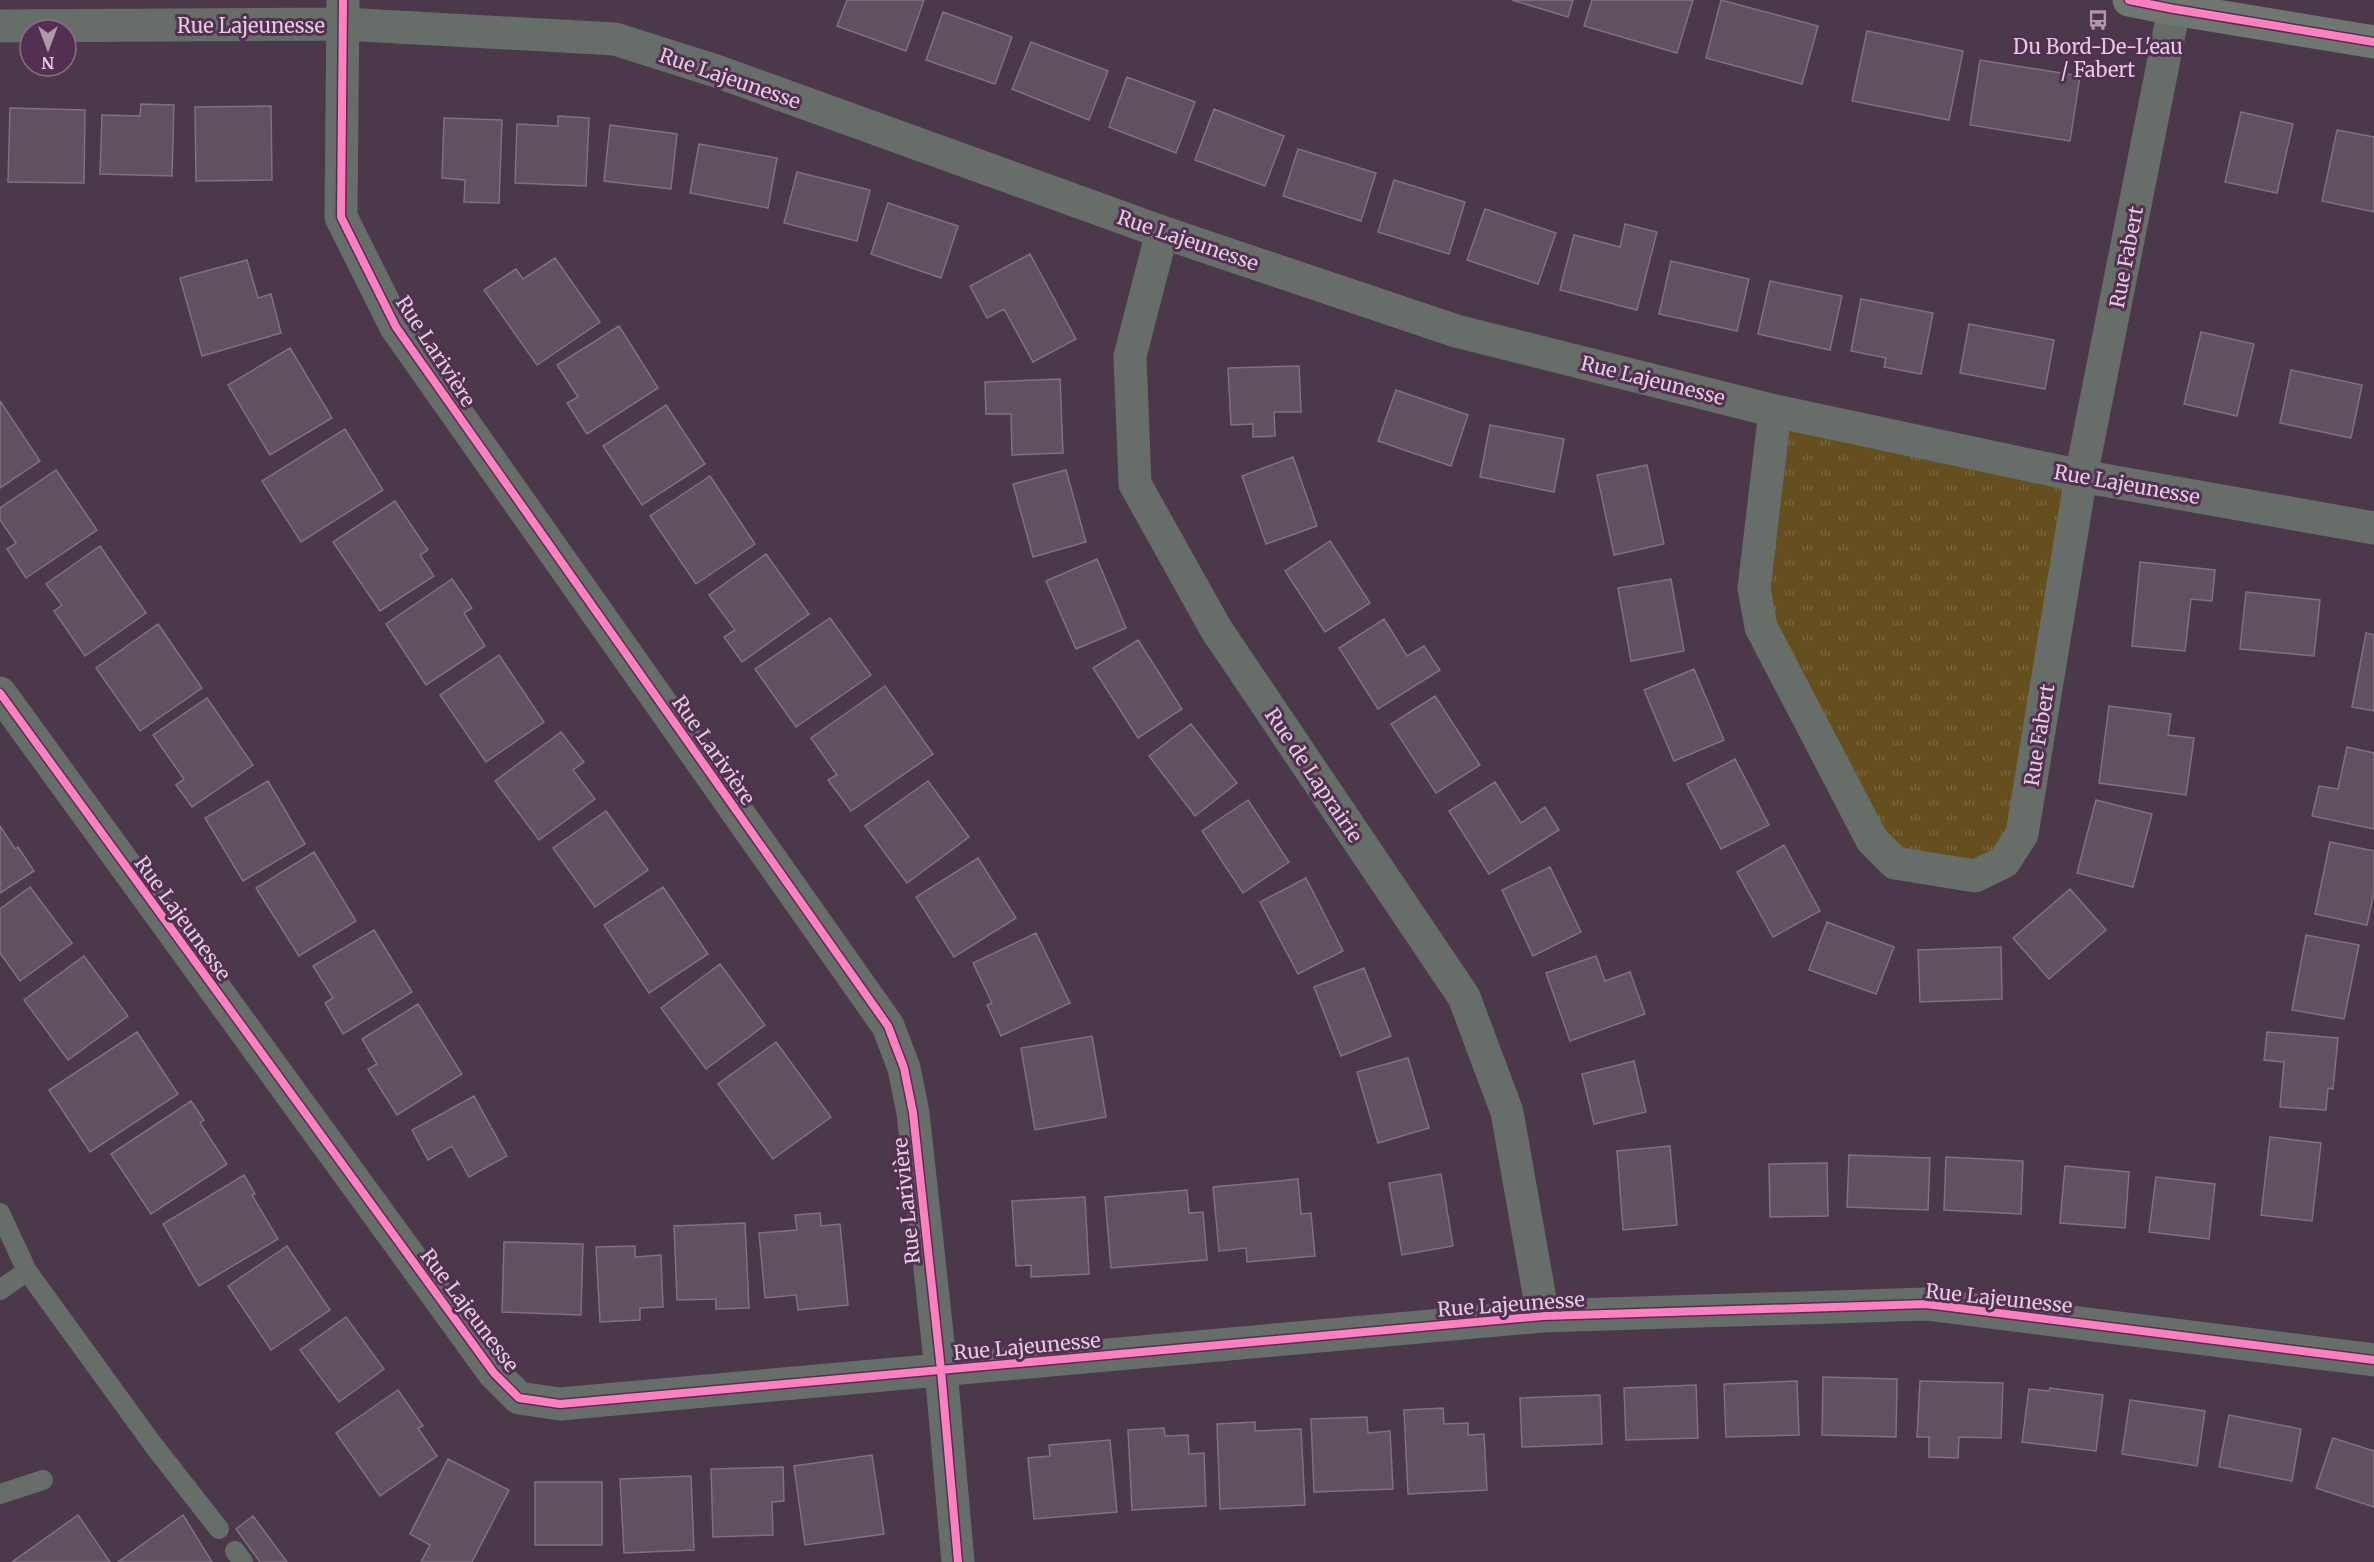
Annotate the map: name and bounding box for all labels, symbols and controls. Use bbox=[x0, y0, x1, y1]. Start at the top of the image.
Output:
bus stop icon: Du Bord-De-L'eau / Fabert bbox=[2086, 8, 2110, 32]
street label: Rue Lajeunesse bbox=[177, 13, 325, 38]
north arrow bbox=[18, 18, 78, 78]
place label: Du Bord-De-L'eau / Fabert bbox=[2013, 34, 2183, 82]
street label: Rue Lajeunesse bbox=[656, 42, 804, 114]
text: N bbox=[41, 53, 54, 73]
street label: Rue Lajeunesse bbox=[1114, 204, 1262, 276]
street label: Rue Fabert bbox=[2104, 204, 2148, 310]
street label: Rue Larivière bbox=[391, 291, 481, 411]
street label: Rue Lajeunesse bbox=[1578, 350, 1728, 410]
street label: Rue Lajeunesse bbox=[2052, 459, 2202, 509]
street label: Rue Fabert bbox=[2019, 682, 2059, 788]
street label: Rue Larivière bbox=[667, 691, 761, 809]
street label: Rue de Laprairie bbox=[1260, 703, 1368, 847]
street label: Rue Lajeunesse bbox=[129, 851, 237, 985]
street label: Rue Larivière bbox=[887, 1136, 925, 1266]
street label: Rue Lajeunesse bbox=[416, 1243, 524, 1377]
street label: Rue Lajeunesse bbox=[1924, 1278, 2074, 1318]
street label: Rue Lajeunesse bbox=[1436, 1286, 1586, 1322]
street label: Rue Lajeunesse bbox=[952, 1327, 1102, 1365]

